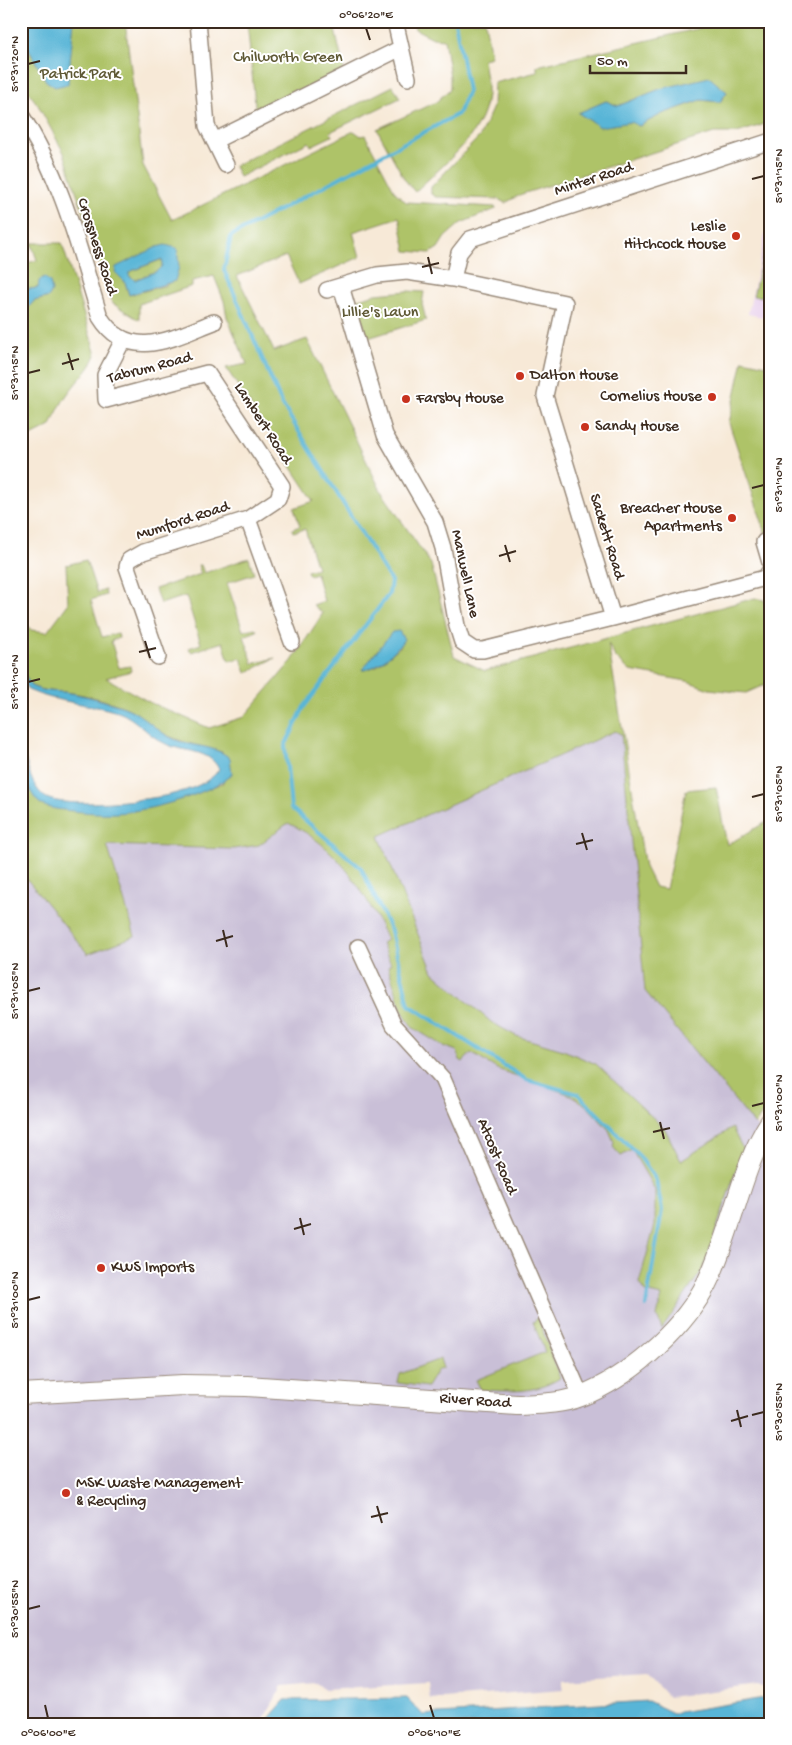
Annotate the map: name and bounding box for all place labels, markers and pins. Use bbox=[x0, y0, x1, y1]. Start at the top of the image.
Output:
place label: Leslie Hitchcock House bbox=[624, 218, 727, 255]
marker: Leslie Hitchcock House bbox=[730, 230, 742, 242]
place label: Dalton House bbox=[529, 367, 619, 386]
marker: Dalton House bbox=[514, 370, 526, 382]
place label: Cornelius House bbox=[600, 388, 703, 407]
place label: Farsby House bbox=[415, 390, 505, 409]
marker: Cornelius House bbox=[706, 391, 718, 403]
marker: Farsby House bbox=[400, 393, 412, 405]
place label: Sandy House bbox=[595, 418, 680, 437]
marker: Sandy House bbox=[579, 421, 591, 433]
place label: Breacher House Apartments bbox=[619, 500, 723, 537]
marker: Breacher House Apartments bbox=[726, 512, 738, 524]
place label: KWS Imports bbox=[111, 1259, 195, 1278]
marker: KWS Imports bbox=[95, 1262, 107, 1274]
place label: MSK Waste Management & Recycling bbox=[76, 1475, 243, 1512]
marker: MSK Waste Management & Recycling bbox=[60, 1487, 72, 1499]

